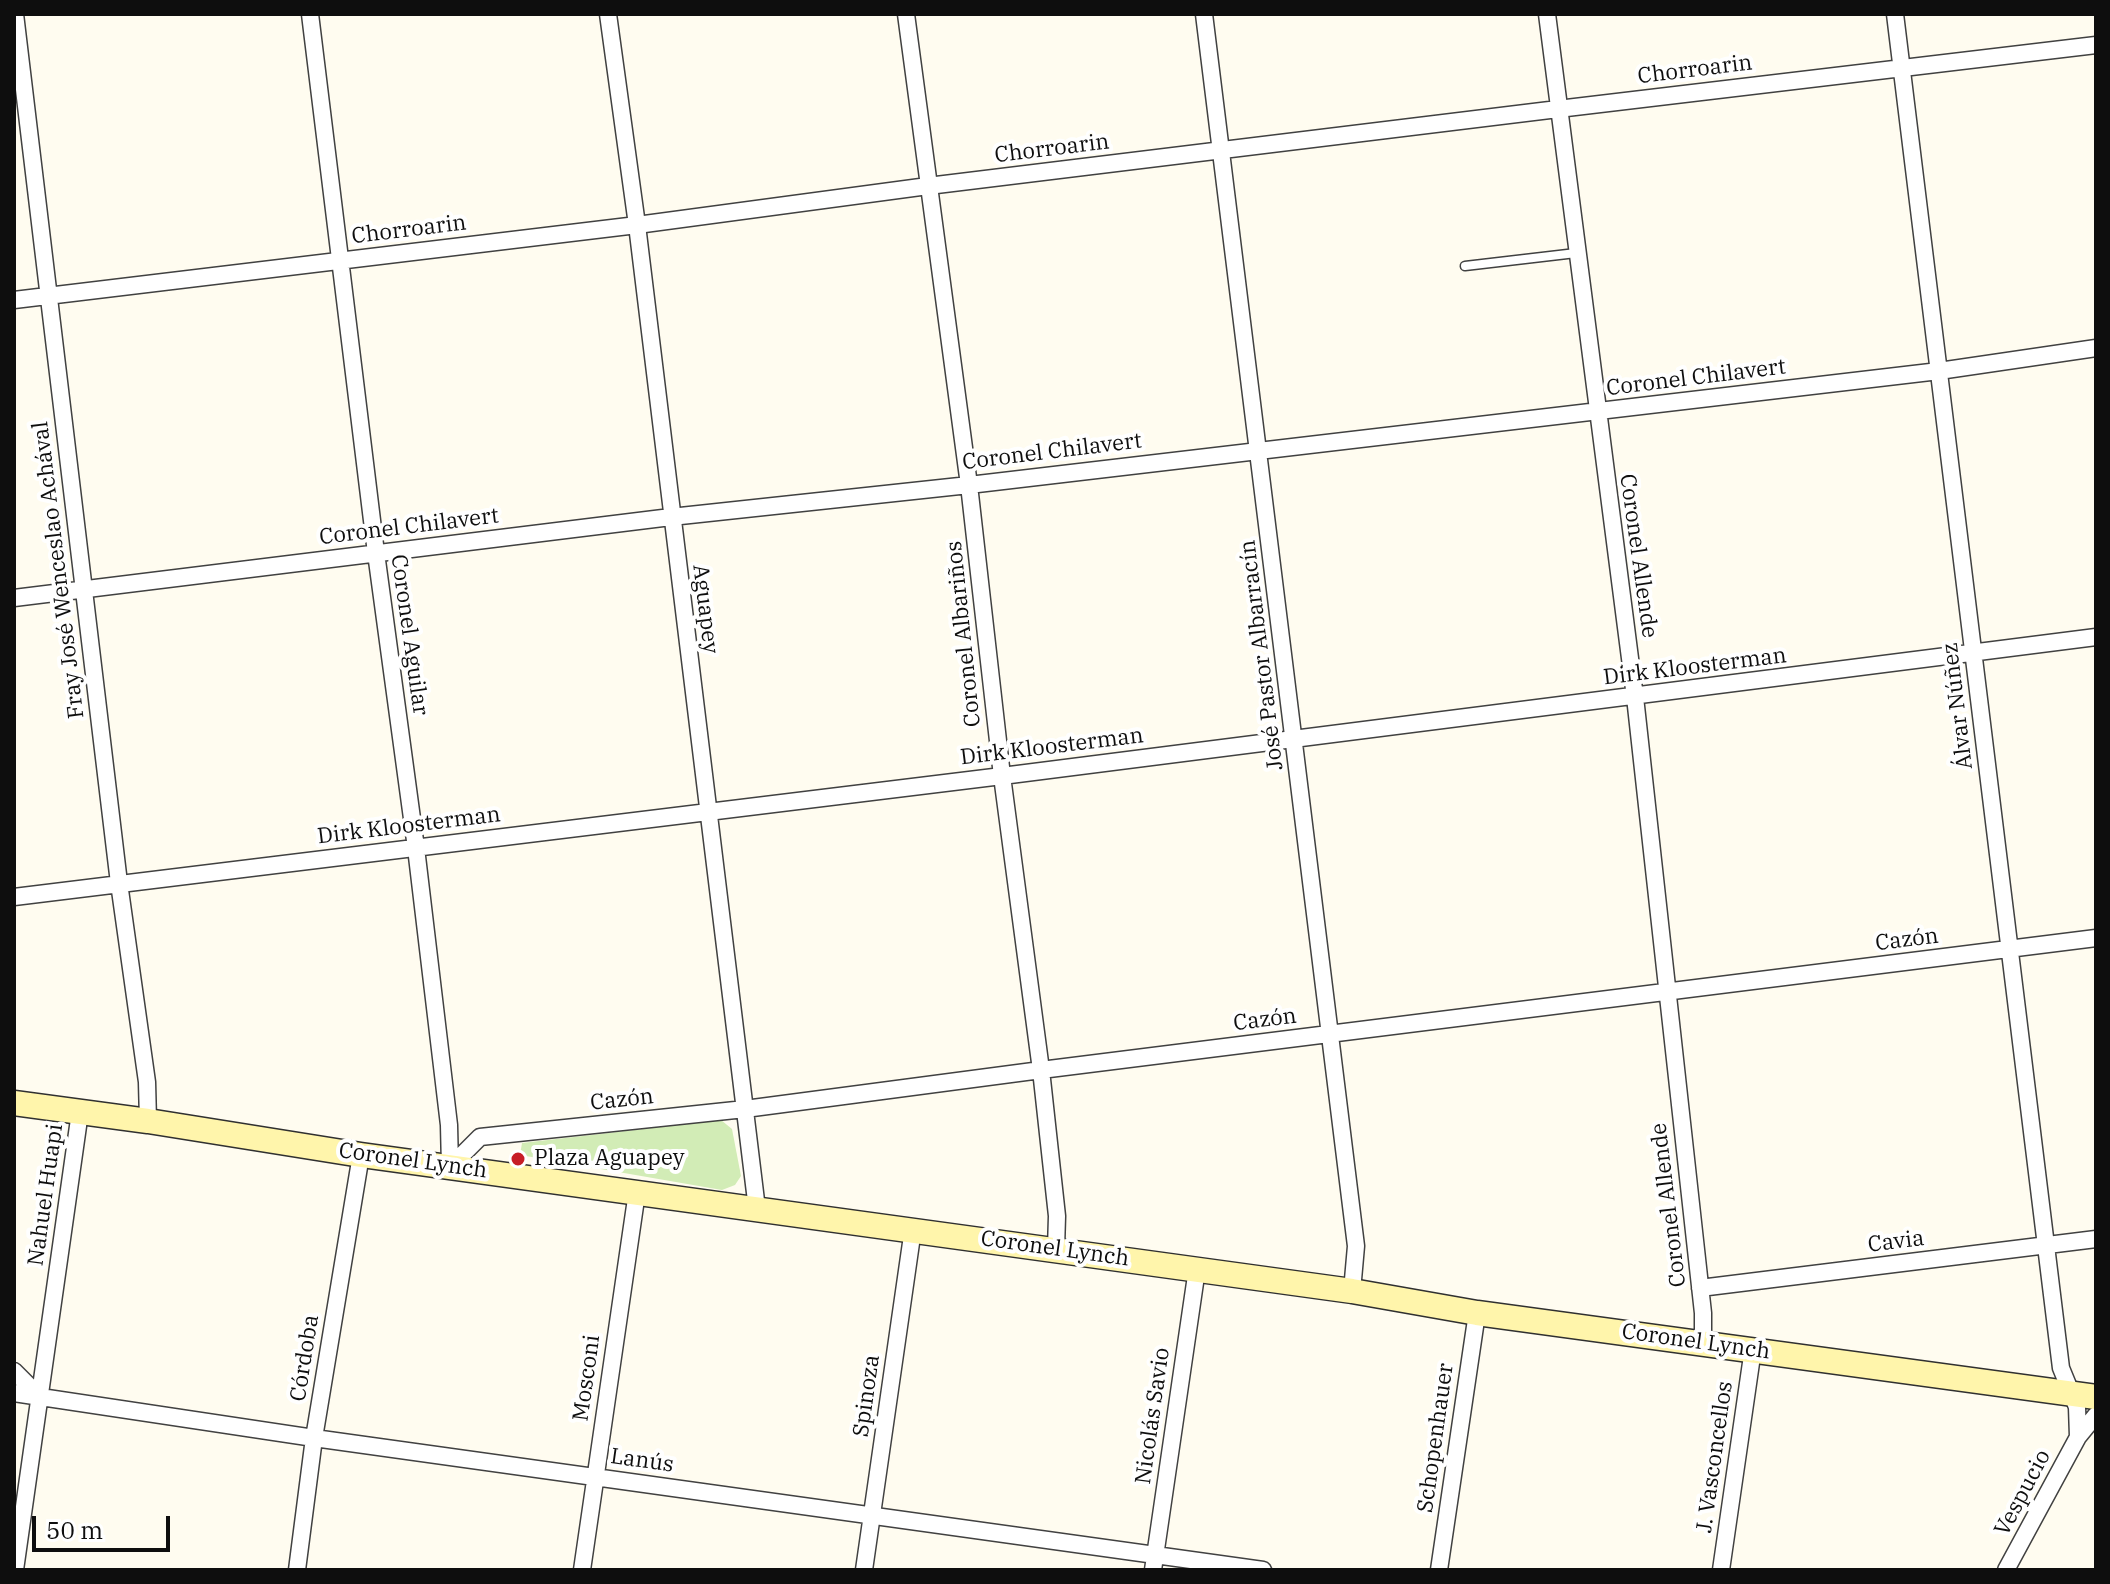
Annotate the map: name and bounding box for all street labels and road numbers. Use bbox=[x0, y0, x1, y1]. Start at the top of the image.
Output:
street label: Chorroarin bbox=[1636, 50, 1754, 90]
street label: Chorroarin bbox=[993, 129, 1111, 169]
street label: Chorroarin bbox=[350, 210, 468, 250]
street label: Coronel Chilavert bbox=[1605, 354, 1787, 402]
street label: Fray José Wenceslao Achával bbox=[28, 420, 90, 720]
street label: Coronel Chilavert bbox=[961, 428, 1143, 476]
street label: Coronel Allende bbox=[1613, 472, 1663, 640]
street label: Coronel Chilavert bbox=[318, 503, 500, 551]
street label: José Pastor Albarracín bbox=[1235, 538, 1289, 772]
street label: Coronel Albariños bbox=[941, 540, 987, 728]
street label: Coronel Aguilar bbox=[385, 553, 433, 717]
street label: Aguapey bbox=[686, 563, 724, 655]
street label: Álvar Núñez bbox=[1937, 641, 1979, 771]
street label: Dirk Kloosterman bbox=[1602, 643, 1788, 691]
street label: Dirk Kloosterman bbox=[959, 723, 1145, 771]
street label: Dirk Kloosterman bbox=[316, 802, 502, 850]
street label: Cazón bbox=[1874, 923, 1940, 957]
street label: Cazón bbox=[1232, 1003, 1298, 1037]
street label: Cazón bbox=[589, 1084, 655, 1116]
street label: Coronel Allende bbox=[1646, 1121, 1692, 1289]
street label: Nahuel Huapi bbox=[23, 1122, 69, 1268]
street label: Coronel Lynch bbox=[337, 1138, 489, 1184]
street label: Cavia bbox=[1866, 1225, 1926, 1259]
street label: Coronel Lynch bbox=[979, 1226, 1131, 1272]
street label: Córdoba bbox=[285, 1313, 325, 1403]
street label: Coronel Lynch bbox=[1620, 1319, 1772, 1365]
street label: Mosconi bbox=[568, 1333, 606, 1423]
street label: Nicolás Savio bbox=[1130, 1346, 1176, 1486]
street label: Spinoza bbox=[848, 1353, 886, 1439]
street label: Schopenhauer bbox=[1412, 1362, 1460, 1514]
street label: J. Vasconcellos bbox=[1691, 1380, 1739, 1534]
street label: Lanús bbox=[609, 1444, 675, 1478]
street label: Vespucio bbox=[1989, 1445, 2057, 1541]

